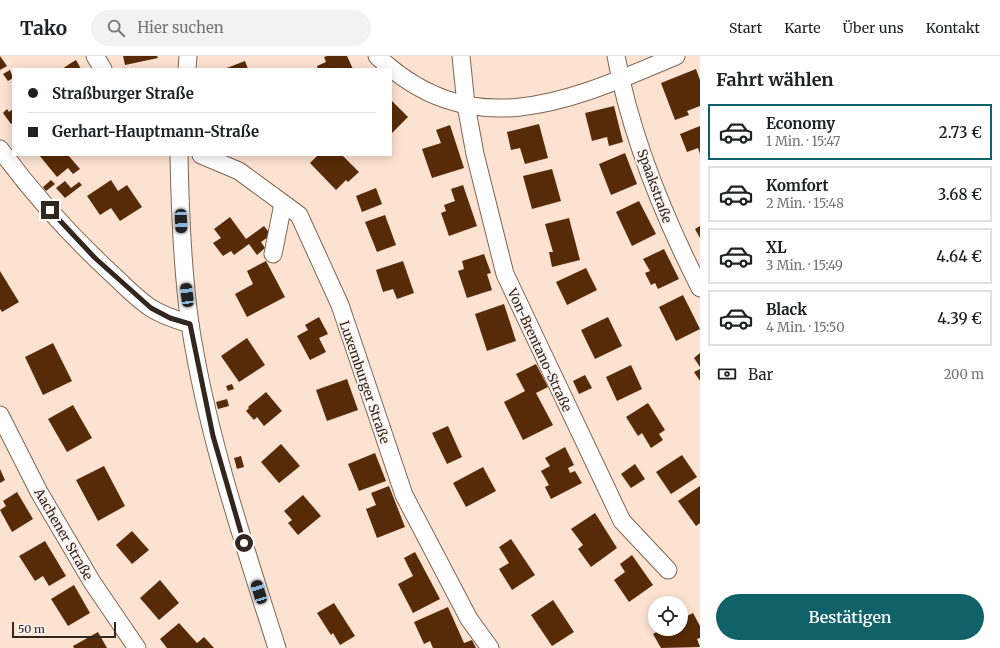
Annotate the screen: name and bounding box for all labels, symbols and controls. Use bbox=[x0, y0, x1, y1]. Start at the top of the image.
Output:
search box bbox=[91, 10, 371, 46]
text: Tako bbox=[20, 16, 67, 40]
icon: search bbox=[105, 17, 127, 39]
text: Hier suchen bbox=[137, 18, 224, 37]
text: Start bbox=[729, 19, 762, 37]
text: Karte bbox=[784, 19, 821, 37]
text: Über uns bbox=[843, 19, 904, 37]
text: Kontakt bbox=[926, 19, 980, 37]
text: Fahrt wählen bbox=[716, 68, 834, 91]
text: Straßburger Straße bbox=[52, 84, 194, 103]
icon: car bbox=[718, 114, 754, 150]
text: Economy bbox=[766, 114, 835, 133]
text: Gerhart-Hauptmann-Straße bbox=[52, 122, 259, 141]
text: 2.73 € bbox=[939, 123, 982, 142]
text: 1 Min. · 15:47 bbox=[766, 133, 840, 150]
street label: Spaakstraße bbox=[633, 147, 676, 226]
icon: car bbox=[718, 176, 754, 212]
text: Komfort bbox=[766, 176, 829, 195]
text: 3.68 € bbox=[938, 185, 982, 204]
text: 2 Min. · 15:48 bbox=[766, 195, 844, 212]
route end bbox=[41, 201, 59, 219]
car bbox=[175, 209, 187, 233]
icon: car bbox=[718, 238, 754, 274]
text: XL bbox=[766, 238, 787, 257]
text: 4.64 € bbox=[936, 247, 982, 266]
text: 3 Min. · 15:49 bbox=[766, 257, 843, 274]
car bbox=[180, 282, 194, 308]
street label: Von-Brentano-Straße bbox=[503, 285, 576, 415]
icon: car bbox=[718, 300, 754, 336]
text: Black bbox=[766, 300, 807, 319]
text: 4.39 € bbox=[937, 309, 982, 328]
street label: Luxemburger Straße bbox=[336, 318, 394, 446]
text: 4 Min. · 15:50 bbox=[766, 319, 845, 336]
icon: cash bbox=[716, 363, 738, 385]
text: Bar bbox=[748, 365, 773, 384]
text: 200 m bbox=[944, 366, 984, 383]
street label: Aachener Straße bbox=[30, 484, 97, 583]
route start bbox=[235, 534, 253, 552]
car bbox=[250, 579, 268, 605]
button: Bestätigen bbox=[716, 594, 984, 640]
map controls bbox=[648, 596, 688, 636]
button: locate bbox=[648, 596, 688, 636]
scale bar bbox=[12, 620, 116, 639]
text: 50 m bbox=[18, 622, 45, 636]

